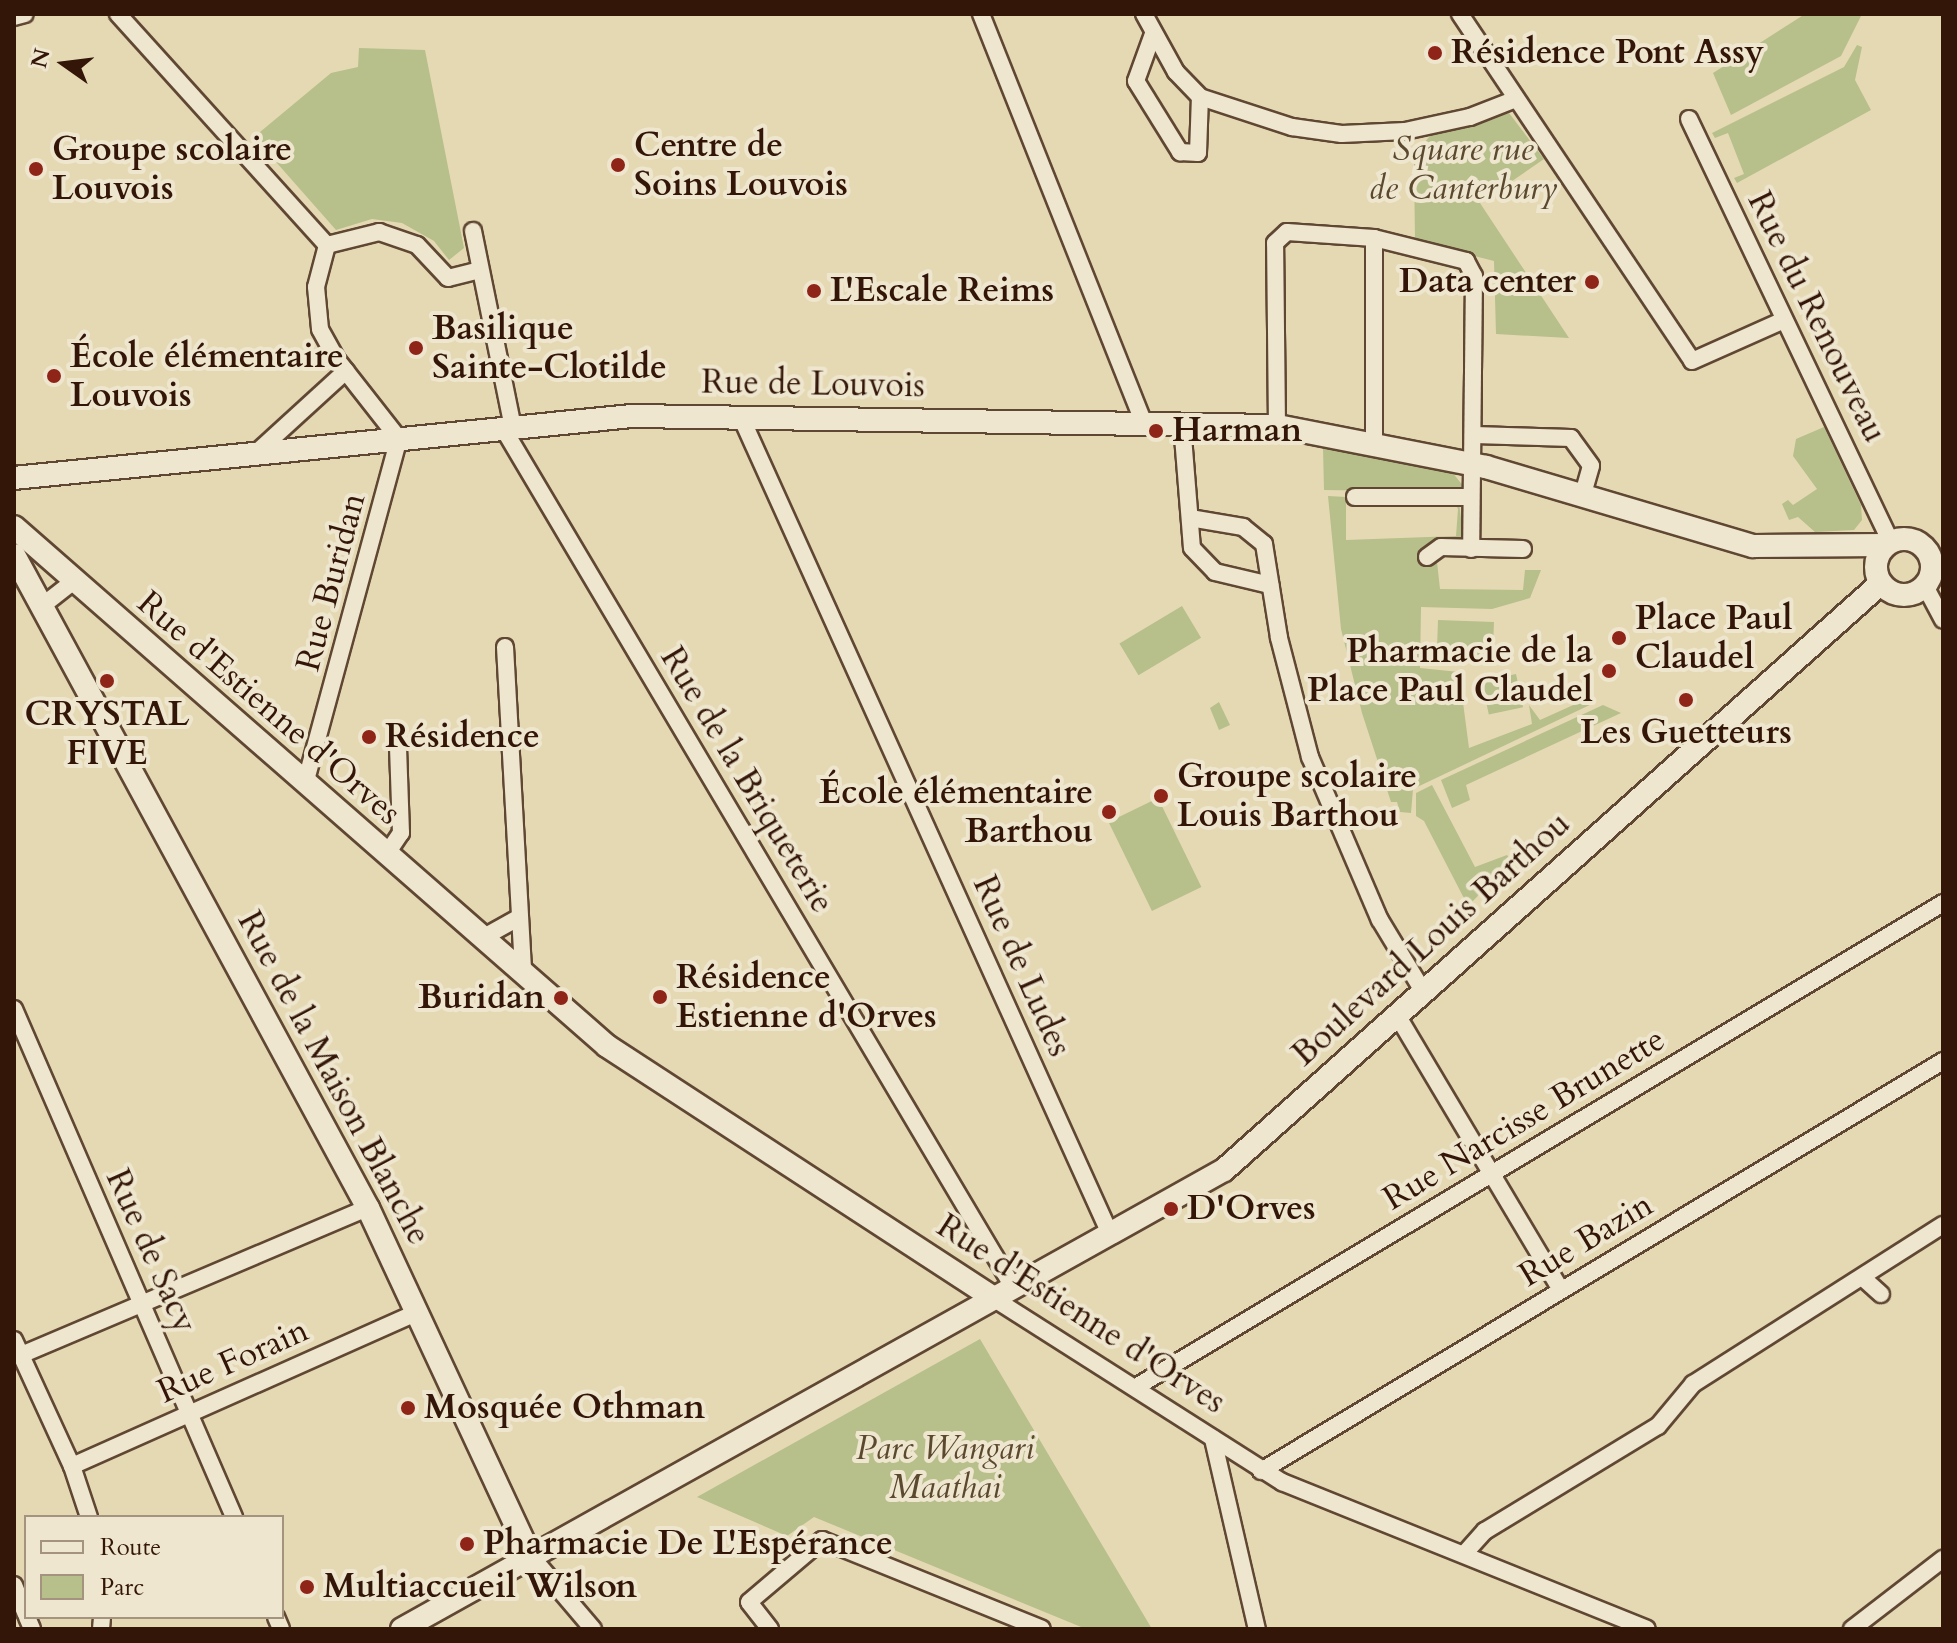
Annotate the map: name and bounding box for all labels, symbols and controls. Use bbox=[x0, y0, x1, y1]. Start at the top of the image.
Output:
north arrow bbox=[24, 24, 104, 104]
place label: Résidence Pont Assy bbox=[1451, 33, 1764, 73]
marker: Résidence Pont Assy bbox=[1426, 44, 1444, 62]
text: N bbox=[24, 45, 58, 71]
place label: Centre de Soins Louvois bbox=[634, 125, 848, 204]
place label: Groupe scolaire Louvois bbox=[52, 129, 292, 208]
park label: Square rue de Canterbury bbox=[1369, 129, 1557, 208]
marker: Centre de Soins Louvois bbox=[609, 156, 627, 174]
marker: Groupe scolaire Louvois bbox=[27, 160, 45, 178]
street label: Rue du Renouveau bbox=[1739, 185, 1895, 449]
place label: Data center bbox=[1399, 262, 1576, 302]
place label: L'Escale Reims bbox=[830, 271, 1054, 311]
marker: Data center bbox=[1583, 273, 1601, 291]
marker: L'Escale Reims bbox=[805, 282, 823, 300]
place label: Basilique Sainte-Clotilde bbox=[432, 308, 667, 388]
place label: École élémentaire Louvois bbox=[70, 336, 344, 416]
marker: Basilique Sainte-Clotilde bbox=[407, 339, 425, 357]
street label: Rue de Louvois bbox=[701, 362, 925, 406]
marker: École élémentaire Louvois bbox=[45, 367, 63, 385]
place label: Harman bbox=[1172, 411, 1302, 451]
marker: Harman bbox=[1147, 422, 1165, 440]
street label: Rue Buridan bbox=[288, 489, 374, 675]
street label: Rue d'Estienne d'Orves bbox=[129, 583, 409, 833]
place label: Place Paul Claudel bbox=[1635, 598, 1792, 678]
marker: Place Paul Claudel bbox=[1610, 629, 1628, 647]
place label: Pharmacie de la Place Paul Claudel bbox=[1307, 631, 1593, 710]
street label: Rue de la Briqueterie bbox=[652, 640, 842, 920]
marker: Pharmacie de la Place Paul Claudel bbox=[1600, 662, 1618, 680]
marker: CRYSTAL FIVE bbox=[98, 672, 116, 690]
marker: Les Guetteurs bbox=[1677, 691, 1695, 709]
place label: CRYSTAL FIVE bbox=[25, 694, 189, 774]
place label: Les Guetteurs bbox=[1580, 713, 1792, 753]
place label: Résidence bbox=[385, 717, 540, 757]
marker: Résidence bbox=[360, 728, 378, 746]
place label: Groupe scolaire Louis Barthou bbox=[1177, 756, 1417, 836]
place label: École élémentaire Barthou bbox=[819, 772, 1093, 852]
marker: Groupe scolaire Louis Barthou bbox=[1152, 787, 1170, 805]
marker: École élémentaire Barthou bbox=[1100, 803, 1118, 821]
street label: Boulevard Louis Barthou bbox=[1284, 803, 1578, 1075]
street label: Rue de Ludes bbox=[964, 869, 1080, 1063]
street label: Rue de la Maison Blanche bbox=[229, 904, 439, 1252]
place label: Résidence Estienne d'Orves bbox=[676, 957, 937, 1036]
place label: Buridan bbox=[418, 978, 545, 1018]
marker: Résidence Estienne d'Orves bbox=[651, 988, 669, 1006]
marker: Buridan bbox=[552, 989, 570, 1007]
street label: Rue Narcisse Brunette bbox=[1376, 1019, 1672, 1219]
street label: Rue de Sacy bbox=[97, 1163, 205, 1339]
street label: Rue Bazin bbox=[1512, 1184, 1660, 1296]
place label: D'Orves bbox=[1187, 1189, 1316, 1229]
marker: D'Orves bbox=[1162, 1200, 1180, 1218]
street label: Rue d'Estienne d'Orves bbox=[929, 1206, 1233, 1422]
street label: Rue Forain bbox=[151, 1310, 315, 1412]
place label: Mosquée Othman bbox=[424, 1388, 705, 1428]
marker: Mosquée Othman bbox=[399, 1399, 417, 1417]
park label: Parc Wangari Maathai bbox=[856, 1428, 1034, 1508]
legend bbox=[24, 1515, 284, 1619]
place label: Pharmacie De L'Espérance bbox=[483, 1524, 893, 1564]
text: Route bbox=[100, 1531, 161, 1564]
marker: Pharmacie De L'Espérance bbox=[458, 1535, 476, 1553]
place label: Multiaccueil Wilson bbox=[323, 1567, 637, 1607]
text: Parc bbox=[100, 1571, 144, 1604]
marker: Multiaccueil Wilson bbox=[298, 1578, 316, 1596]

